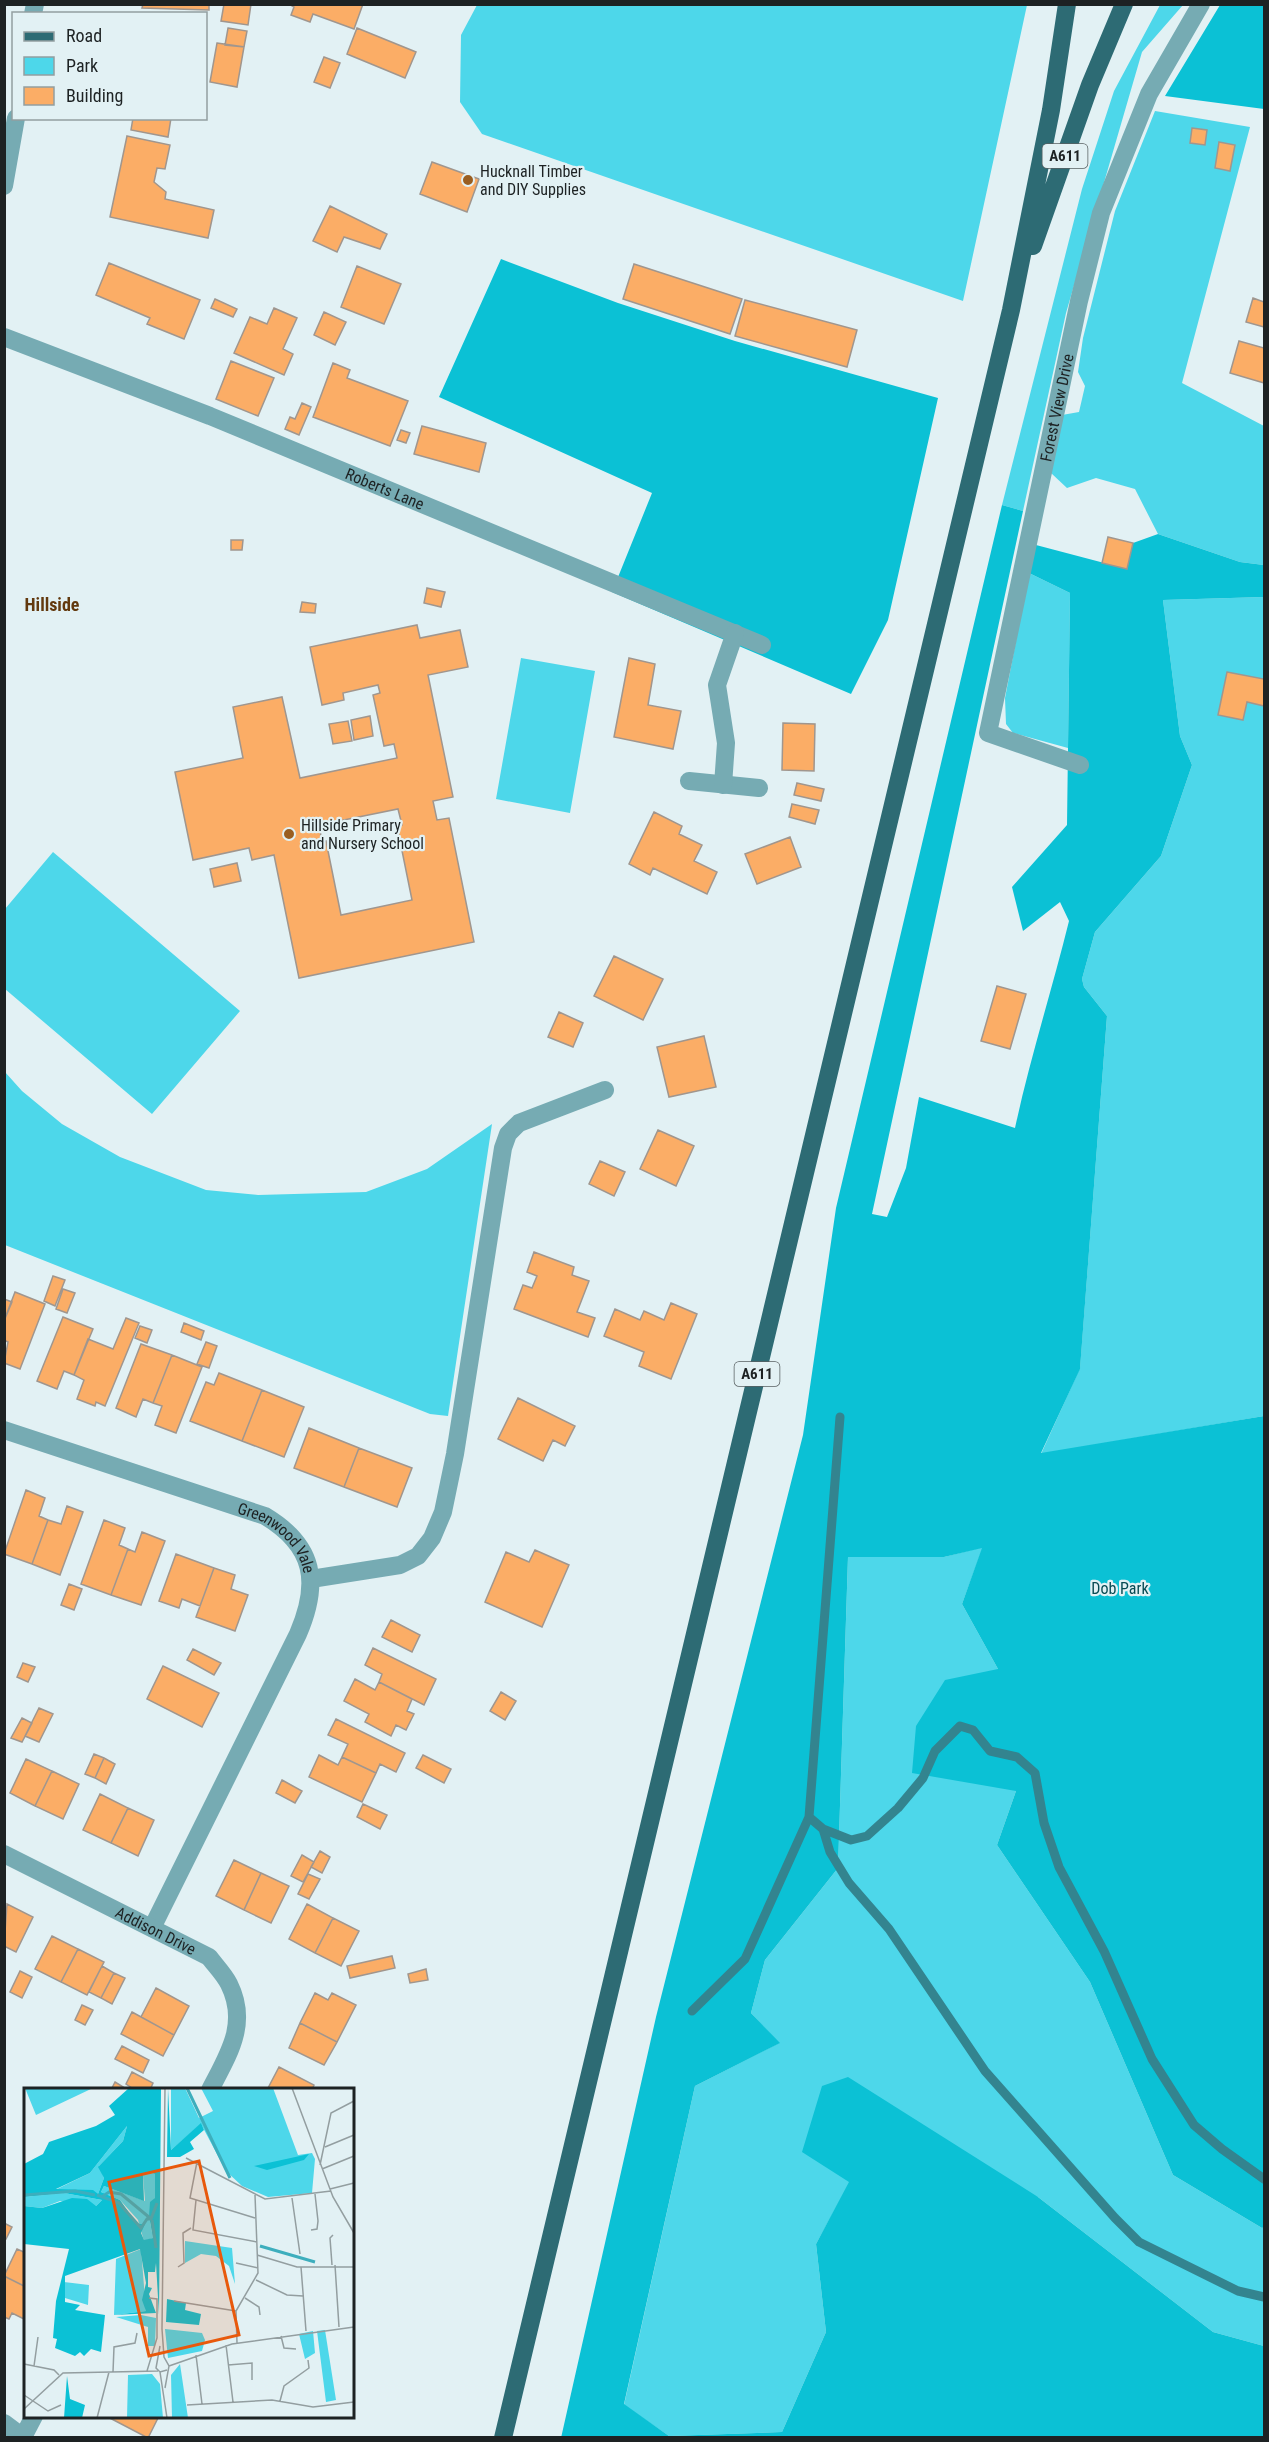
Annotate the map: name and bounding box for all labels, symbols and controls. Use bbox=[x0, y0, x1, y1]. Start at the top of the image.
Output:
legend bbox=[12, 12, 207, 120]
text: Road bbox=[66, 25, 102, 46]
text: Park bbox=[66, 55, 98, 76]
text: Building bbox=[66, 85, 123, 106]
road number: A611 bbox=[1042, 144, 1088, 168]
place label: Hucknall Timber and DIY Supplies bbox=[480, 162, 586, 199]
marker: Hucknall Timber and DIY Supplies bbox=[461, 173, 475, 187]
street label: Forest View Drive bbox=[1036, 352, 1077, 463]
street label: Roberts Lane bbox=[343, 464, 427, 513]
district label: Hillside bbox=[25, 594, 80, 615]
place label: Hillside Primary and Nursery School bbox=[301, 816, 424, 853]
marker: Hillside Primary and Nursery School bbox=[282, 827, 296, 841]
road number: A611 bbox=[734, 1362, 780, 1386]
street label: Greenwood Vale bbox=[235, 1498, 319, 1574]
park label: Dob Park bbox=[1091, 1579, 1149, 1598]
street label: Addison Drive bbox=[113, 1902, 199, 1958]
inset map bbox=[24, 2088, 354, 2418]

